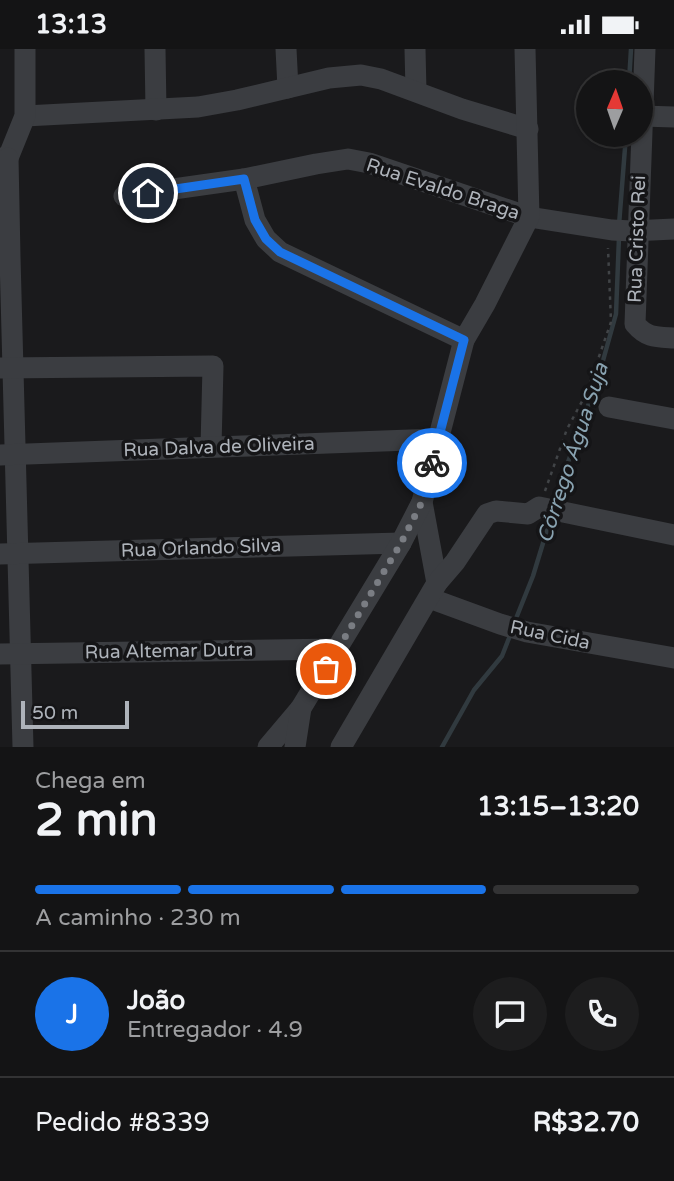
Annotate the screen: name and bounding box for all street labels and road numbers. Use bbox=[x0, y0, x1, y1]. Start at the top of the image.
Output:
street label: Rua Evaldo Braga bbox=[363, 154, 523, 224]
street label: Rua Cristo Rei bbox=[624, 175, 650, 303]
street label: Rua Dalva de Oliveira bbox=[123, 433, 315, 461]
street label: Rua Orlando Silva bbox=[120, 534, 282, 562]
street label: Rua Cida bbox=[508, 616, 592, 654]
street label: Rua Altemar Dutra bbox=[85, 639, 253, 663]

